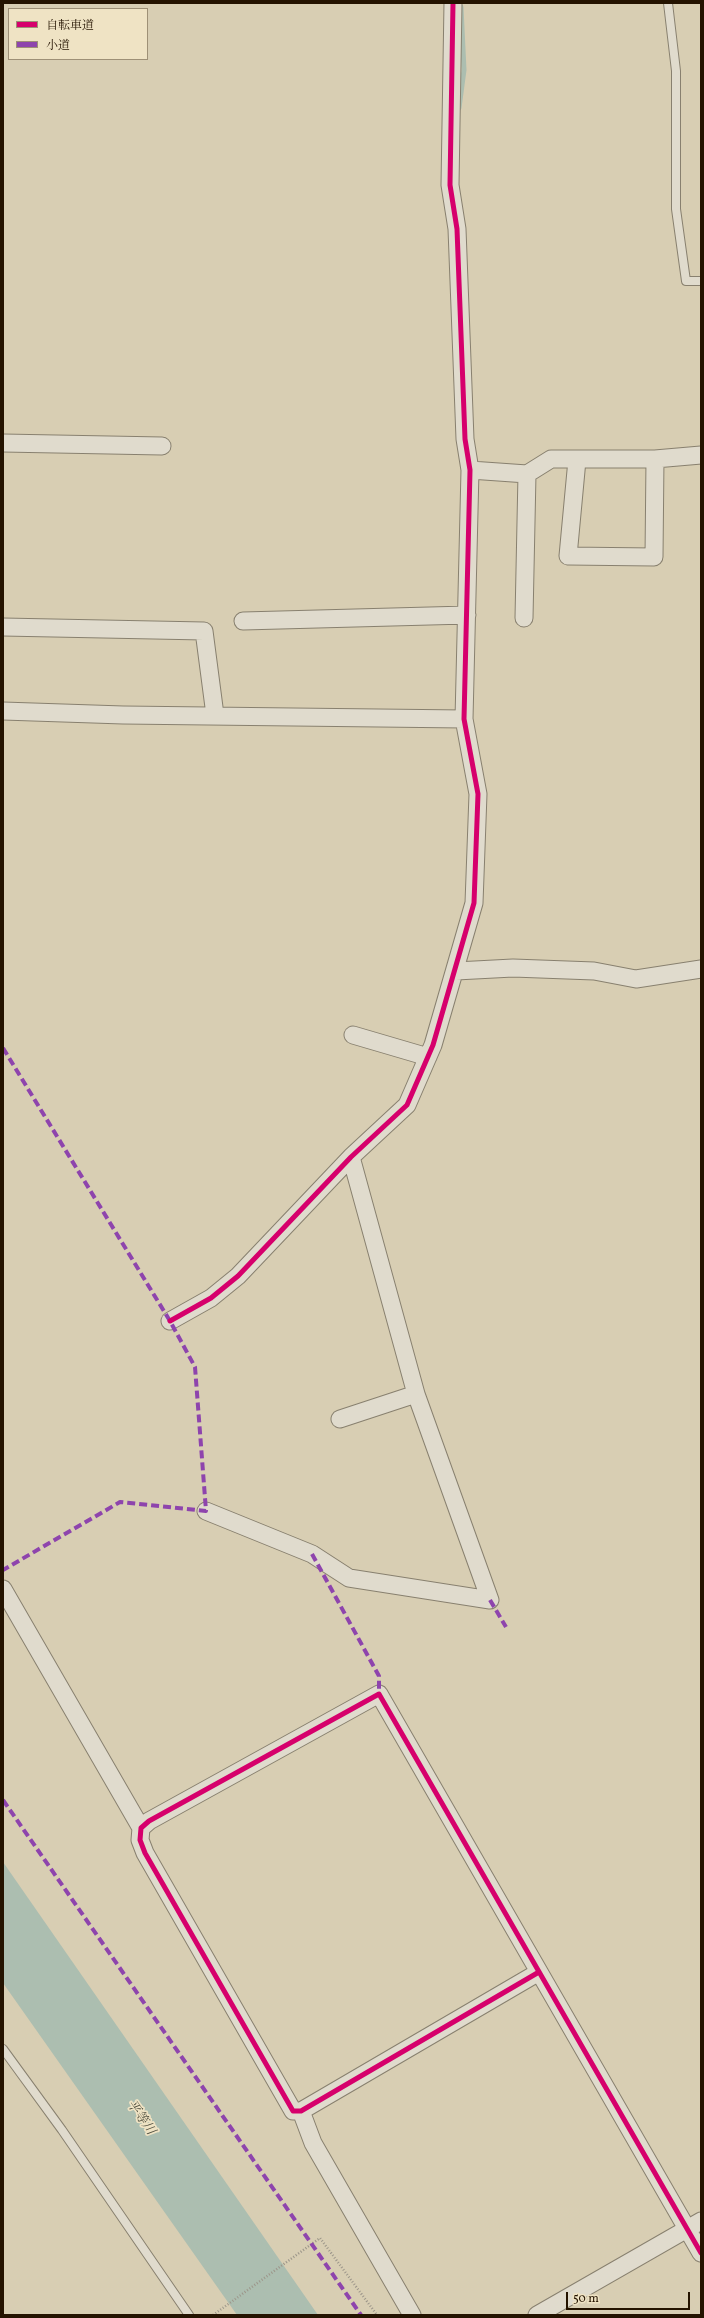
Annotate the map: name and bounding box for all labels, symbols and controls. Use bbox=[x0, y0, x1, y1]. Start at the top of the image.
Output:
legend bbox=[8, 8, 148, 60]
text: 自転車道 bbox=[46, 18, 94, 34]
text: 小道 bbox=[46, 38, 70, 54]
water label: 平等川 bbox=[122, 2098, 158, 2138]
scale bar bbox=[568, 2284, 692, 2310]
text: 50 m bbox=[573, 2291, 599, 2307]

